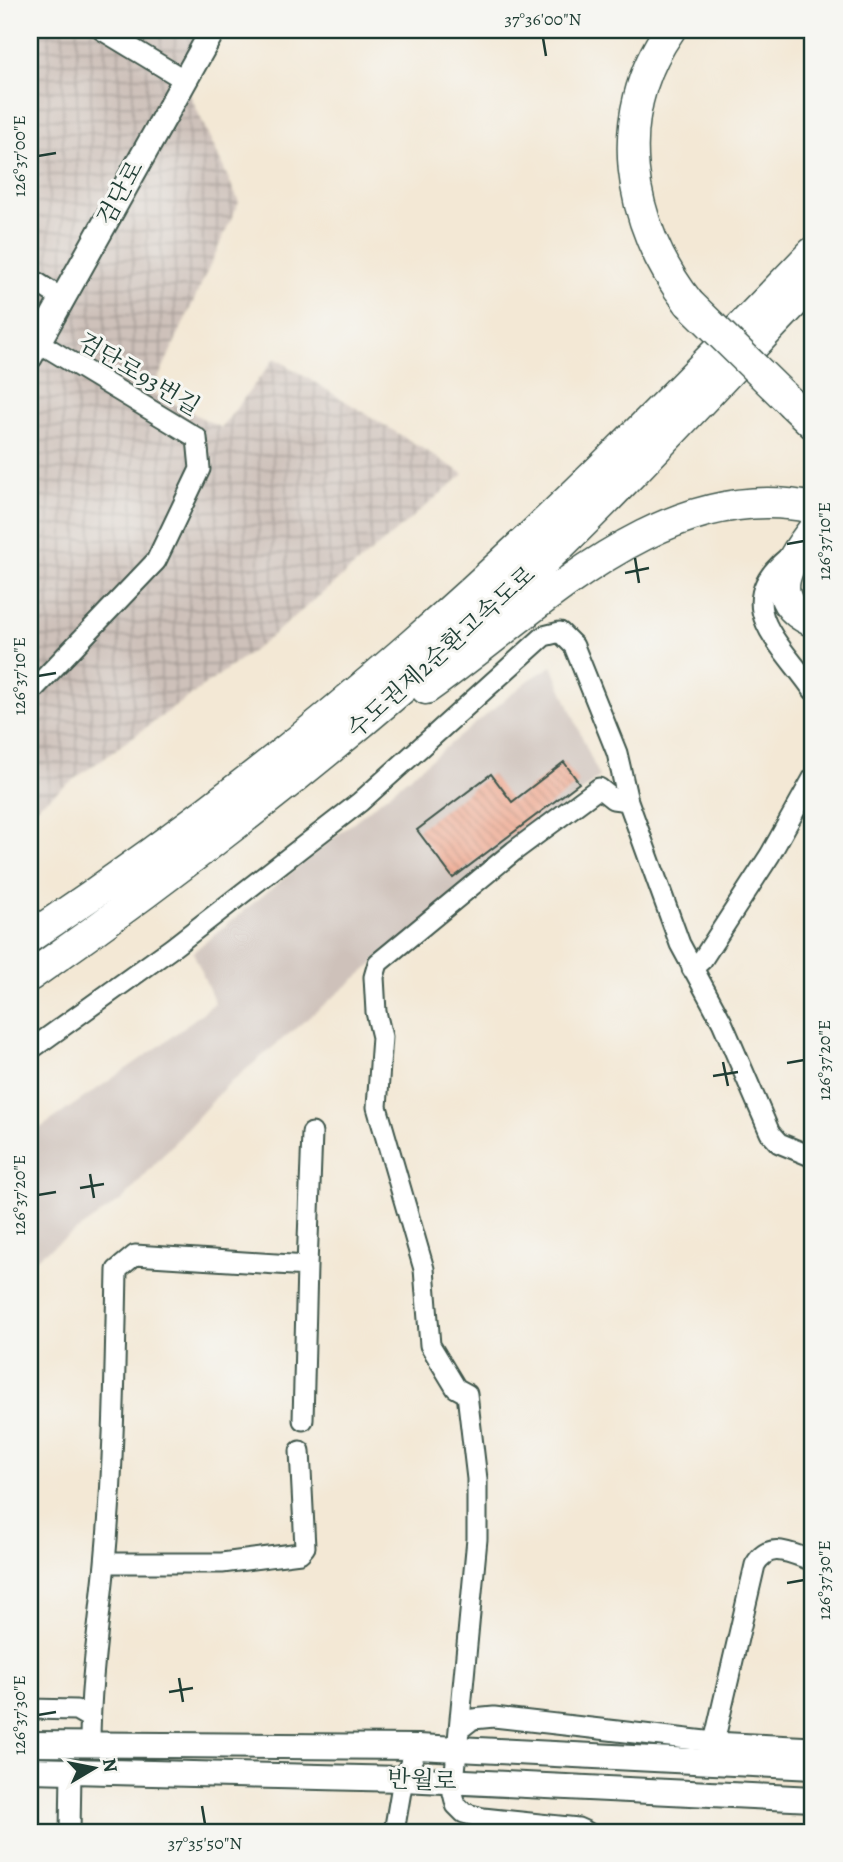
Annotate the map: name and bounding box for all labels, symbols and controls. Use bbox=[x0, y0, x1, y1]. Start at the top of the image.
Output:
text: 37°36'00"N bbox=[505, 7, 582, 31]
text: 126°37'00"E bbox=[7, 115, 31, 197]
street label: 검단로 bbox=[89, 155, 151, 231]
street label: 검단로93번길 bbox=[72, 325, 206, 423]
text: 126°37'10"E bbox=[812, 502, 836, 580]
street label: 수도권제2순환고속도로 bbox=[340, 559, 542, 745]
text: 126°37'10"E bbox=[7, 637, 31, 715]
text: 126°37'20"E bbox=[812, 1020, 836, 1100]
text: 126°37'20"E bbox=[7, 1155, 31, 1235]
text: 126°37'30"E bbox=[812, 1540, 836, 1620]
text: 126°37'30"E bbox=[7, 1675, 31, 1755]
north arrow bbox=[60, 1732, 130, 1802]
text: N bbox=[96, 1756, 124, 1774]
street label: 반월로 bbox=[387, 1763, 457, 1797]
text: 37°35'50"N bbox=[168, 1831, 242, 1855]

